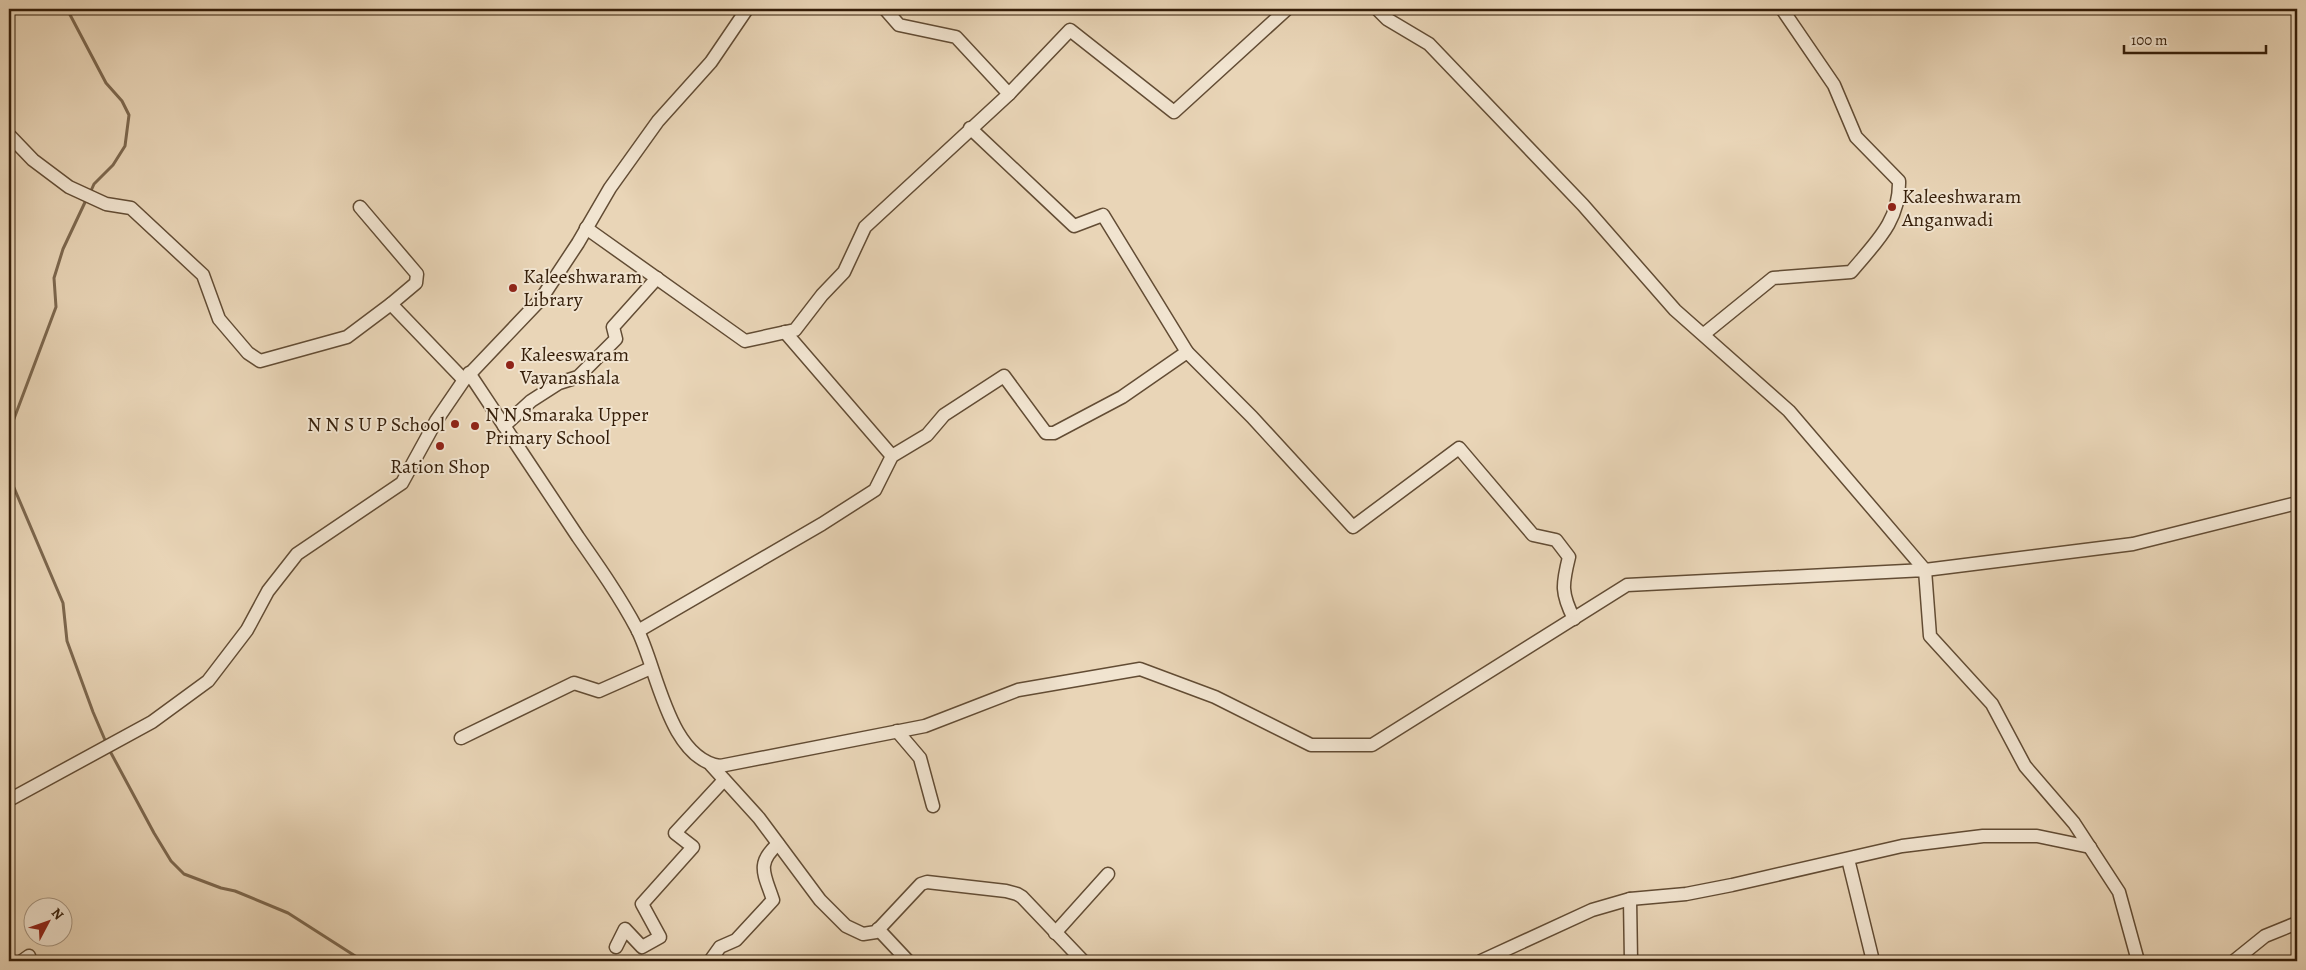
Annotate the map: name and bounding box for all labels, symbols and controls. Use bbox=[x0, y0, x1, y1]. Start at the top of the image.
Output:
scale bar bbox=[2124, 22, 2266, 54]
text: 100 m bbox=[2131, 30, 2168, 50]
place label: Kaleeshwaram Anganwadi bbox=[1901, 183, 2022, 233]
marker: Kaleeshwaram Anganwadi bbox=[1886, 201, 1898, 213]
place label: Kaleeshwaram Library bbox=[523, 263, 643, 313]
marker: Kaleeshwaram Library bbox=[507, 282, 519, 294]
place label: Kaleeswaram Vayanashala bbox=[519, 341, 629, 391]
marker: Kaleeswaram Vayanashala bbox=[504, 359, 516, 371]
place label: N N Smaraka Upper Primary School bbox=[485, 401, 649, 451]
place label: N N S U P School bbox=[307, 411, 445, 438]
marker: N N S U P School bbox=[449, 418, 461, 430]
marker: N N Smaraka Upper Primary School bbox=[469, 420, 481, 432]
marker: Ration Shop bbox=[434, 440, 446, 452]
place label: Ration Shop bbox=[390, 453, 490, 480]
north arrow bbox=[22, 898, 72, 948]
text: N bbox=[47, 904, 68, 924]

